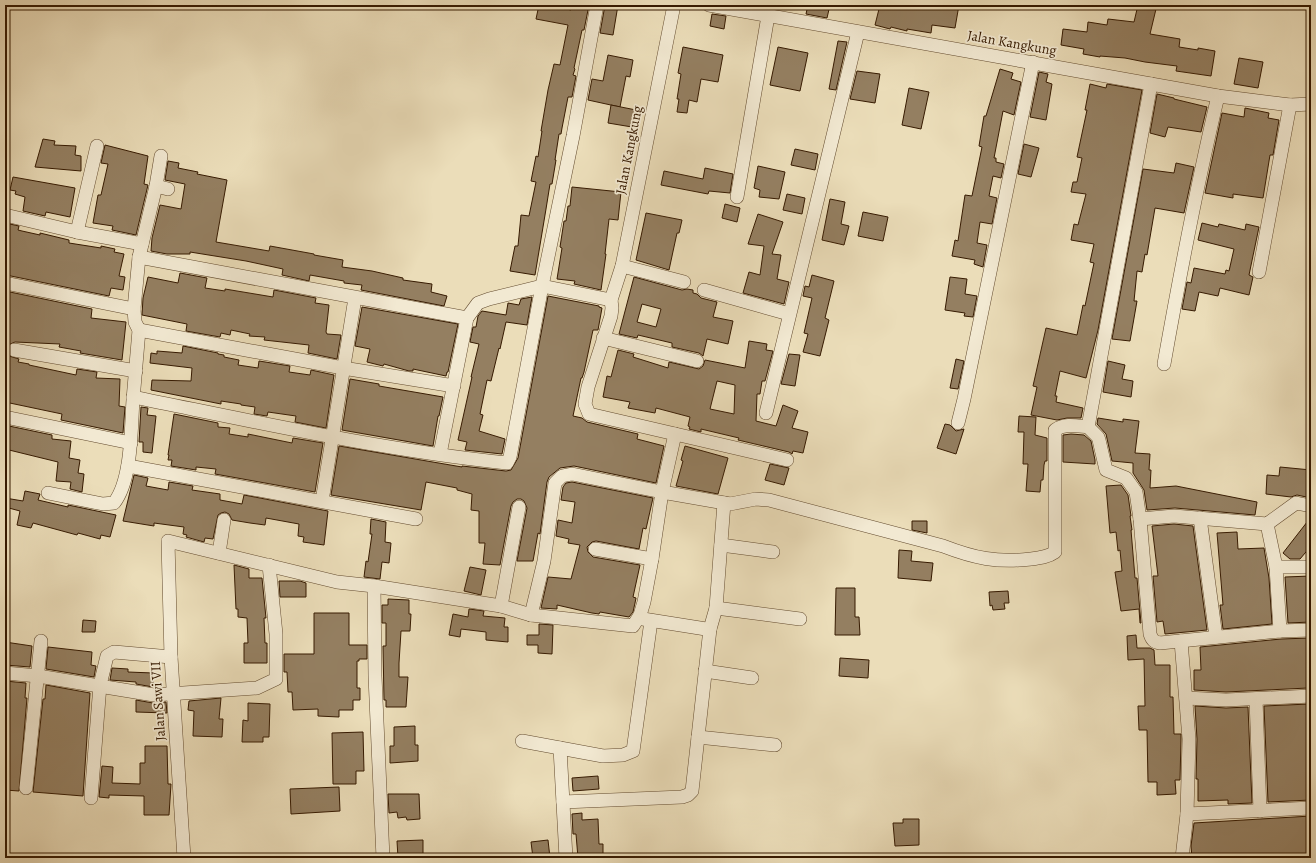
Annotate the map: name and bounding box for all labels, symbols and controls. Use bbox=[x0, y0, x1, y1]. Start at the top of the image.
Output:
street label: Jalan Kangkung bbox=[966, 26, 1058, 60]
street label: Jalan Kangkung bbox=[611, 104, 647, 196]
street label: Jalan Sawi VII bbox=[146, 661, 170, 741]

